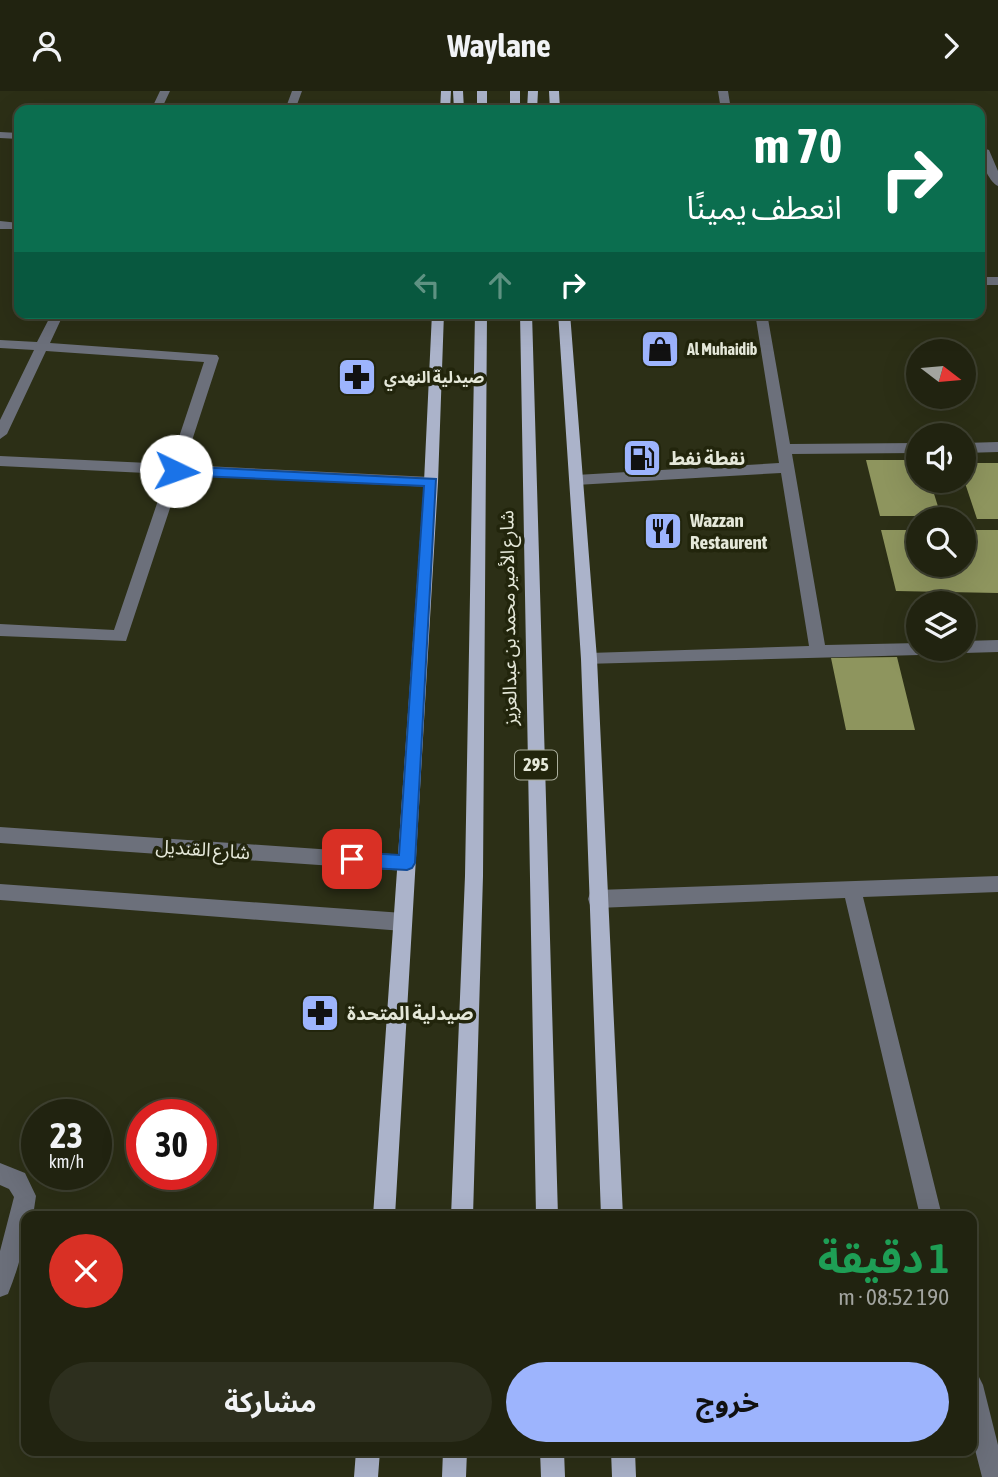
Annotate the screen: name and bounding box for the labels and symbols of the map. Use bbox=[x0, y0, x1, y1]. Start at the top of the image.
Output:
shop icon: Al Muhaidib bbox=[639, 328, 681, 370]
north arrow bbox=[906, 339, 976, 409]
place label: Al Muhaidib bbox=[686, 340, 758, 358]
pharmacy icon: صيدلية النهدي bbox=[336, 356, 378, 398]
place label: صيدلية النهدي bbox=[384, 368, 484, 391]
position arrow bbox=[139, 434, 213, 508]
fuel station icon: نقطة نفط bbox=[621, 437, 663, 479]
place label: نقطة نفط bbox=[669, 447, 745, 469]
place label: Wazzan Restaurent bbox=[689, 509, 768, 553]
street label: شارع الأمير محمد بن عبدالعزيز bbox=[495, 510, 524, 727]
restaurant icon: Wazzan Restaurent bbox=[642, 510, 684, 552]
road number: 295 bbox=[515, 751, 557, 779]
pin bbox=[322, 829, 382, 889]
street label: شارع القنديل bbox=[155, 835, 251, 866]
pharmacy icon: صيدلية المتحدة bbox=[299, 992, 341, 1034]
place label: صيدلية المتحدة bbox=[347, 1002, 473, 1024]
speed limit sign: 30 bbox=[126, 1099, 217, 1190]

